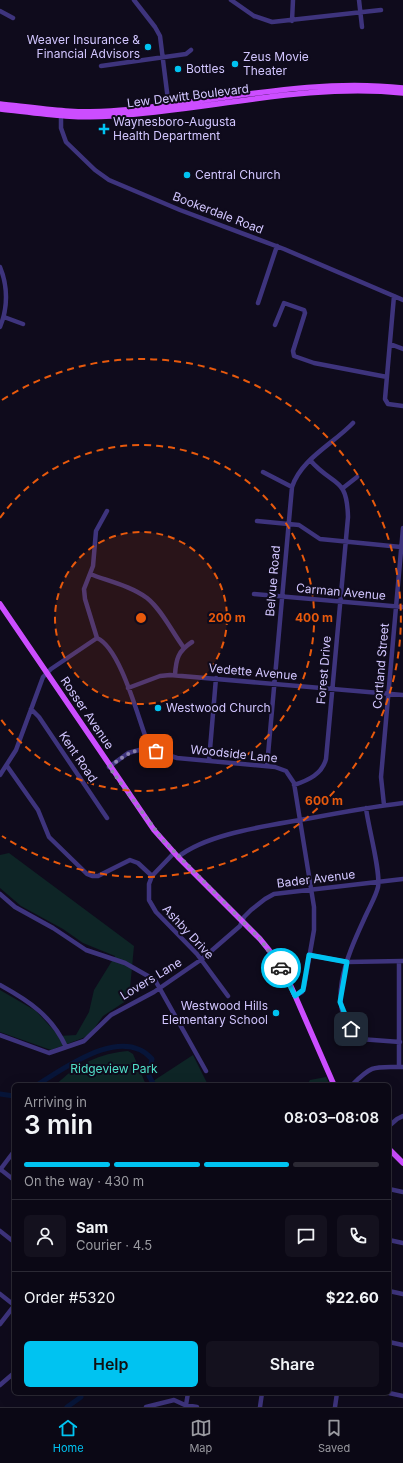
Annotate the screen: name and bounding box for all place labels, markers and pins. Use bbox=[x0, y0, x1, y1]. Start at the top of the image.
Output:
place label: Weaver Insurance & Financial Advisors bbox=[27, 32, 140, 61]
marker: Weaver Insurance & Financial Advisors bbox=[143, 42, 153, 52]
place label: Zeus Movie Theater bbox=[243, 49, 309, 78]
marker: Zeus Movie Theater bbox=[230, 59, 240, 69]
place label: Bottles bbox=[186, 61, 225, 76]
marker: Bottles bbox=[173, 64, 183, 74]
place label: Waynesboro-Augusta Health Department bbox=[113, 114, 236, 143]
marker: Waynesboro-Augusta Health Department bbox=[98, 123, 110, 135]
place label: Central Church bbox=[195, 167, 281, 182]
marker: Central Church bbox=[182, 170, 192, 180]
centre of rings bbox=[134, 611, 148, 625]
place label: Westwood Church bbox=[166, 700, 271, 715]
marker: Westwood Church bbox=[153, 703, 163, 713]
pin bbox=[139, 734, 173, 768]
place label: Westwood Hills Elementary School bbox=[162, 998, 268, 1027]
marker: Westwood Hills Elementary School bbox=[271, 1008, 281, 1018]
pin bbox=[334, 1012, 368, 1046]

